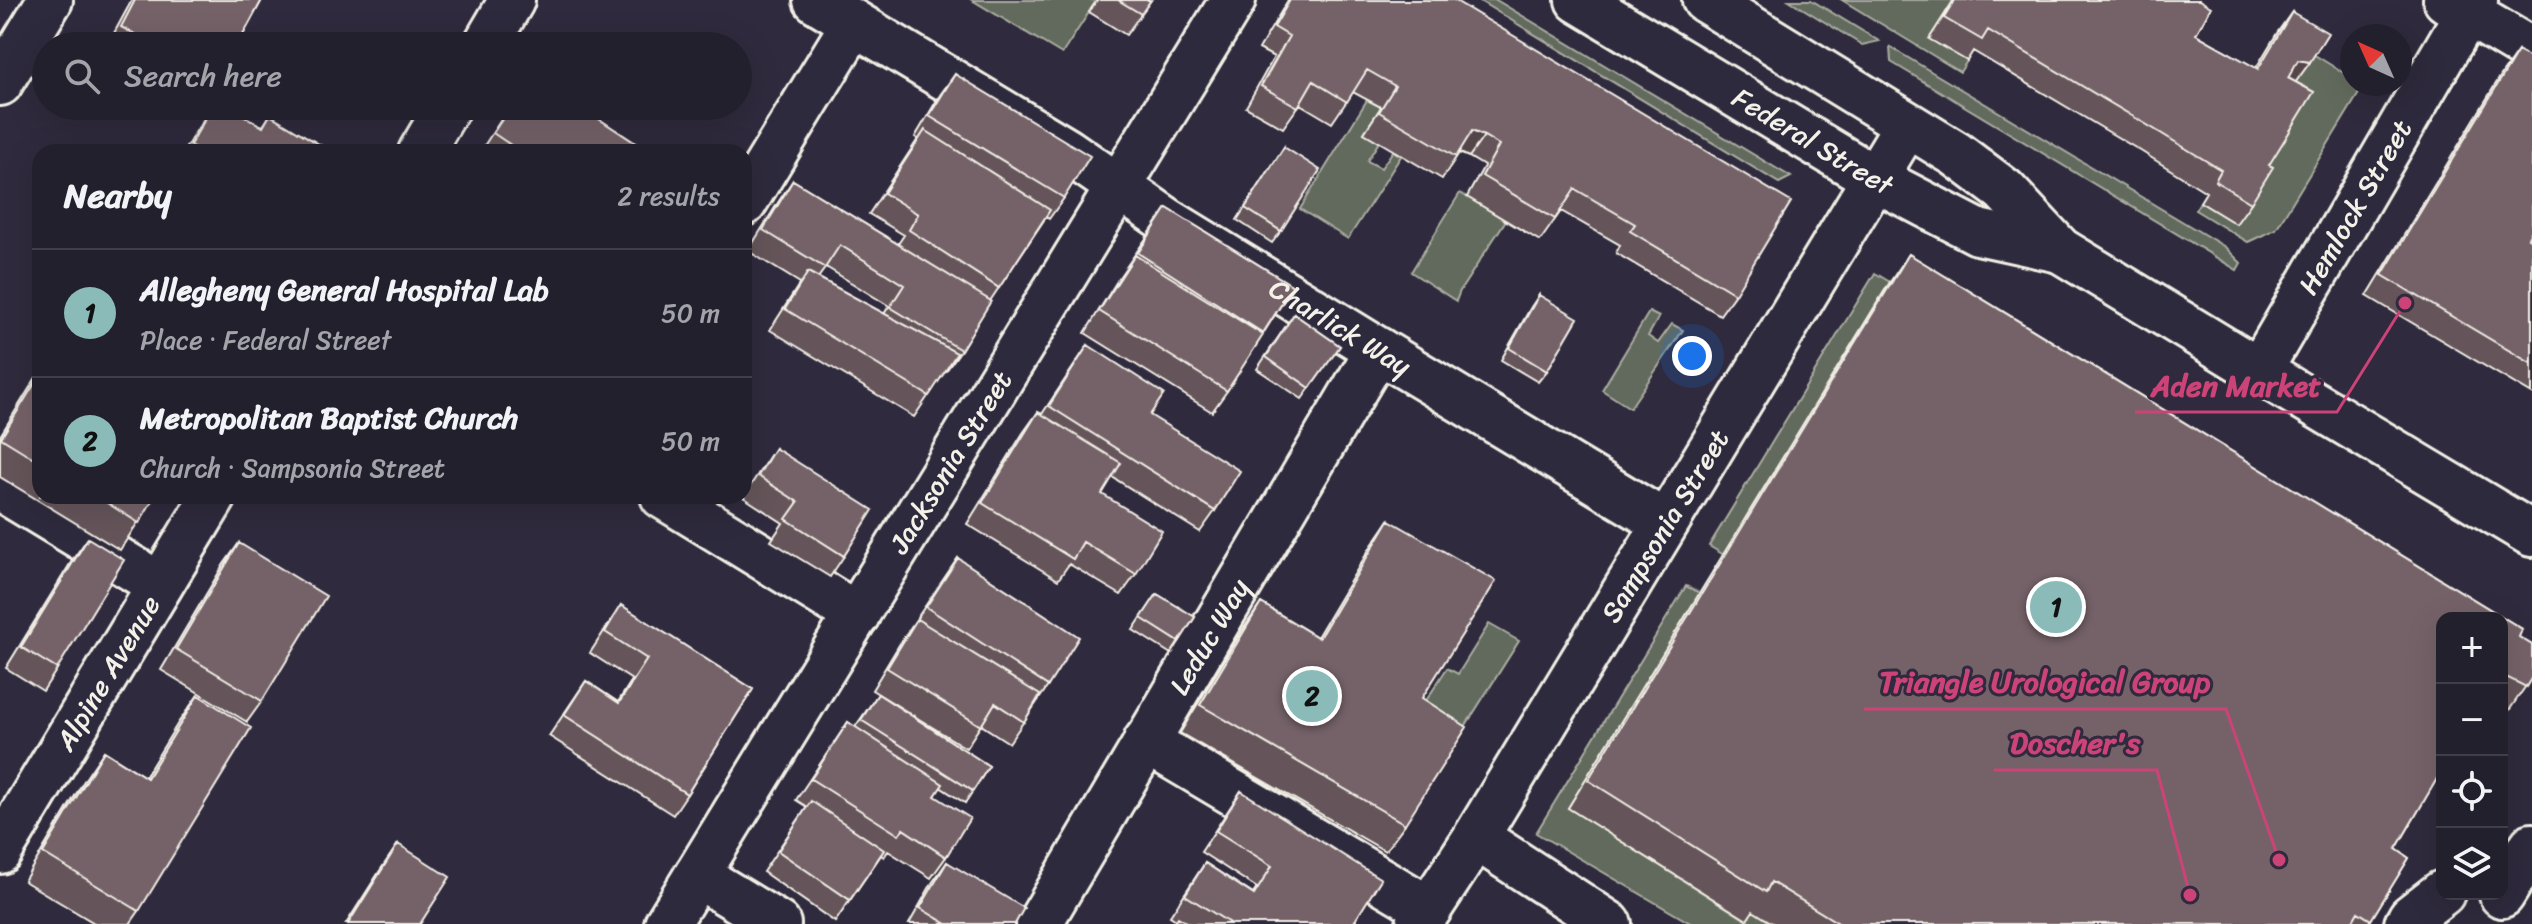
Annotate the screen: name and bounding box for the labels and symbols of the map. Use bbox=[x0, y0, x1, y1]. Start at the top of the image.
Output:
north arrow bbox=[2340, 24, 2412, 96]
street label: Federal Street bbox=[1722, 74, 1904, 210]
street label: Hemlock Street bbox=[2284, 110, 2426, 304]
street label: Charlick Way bbox=[1259, 265, 1421, 390]
your location bbox=[1672, 336, 1712, 376]
callout: Aden Market bbox=[2135, 358, 2337, 412]
text: Aden Market bbox=[2149, 359, 2321, 413]
street label: Jacksonia Street bbox=[875, 361, 1026, 564]
street label: Sampsonia Street bbox=[1587, 419, 1743, 632]
street label: Leduc Way bbox=[1155, 568, 1263, 705]
pin: 1 bbox=[2030, 577, 2082, 637]
street label: Alpine Avenue bbox=[41, 585, 174, 762]
callout: Triangle Urological Group bbox=[1864, 655, 2226, 709]
text: Triangle Urological Group bbox=[1880, 655, 2211, 709]
pin: 2 bbox=[1286, 666, 1338, 726]
callout: Doscher's bbox=[1994, 716, 2157, 770]
text: Doscher's bbox=[2010, 716, 2141, 770]

